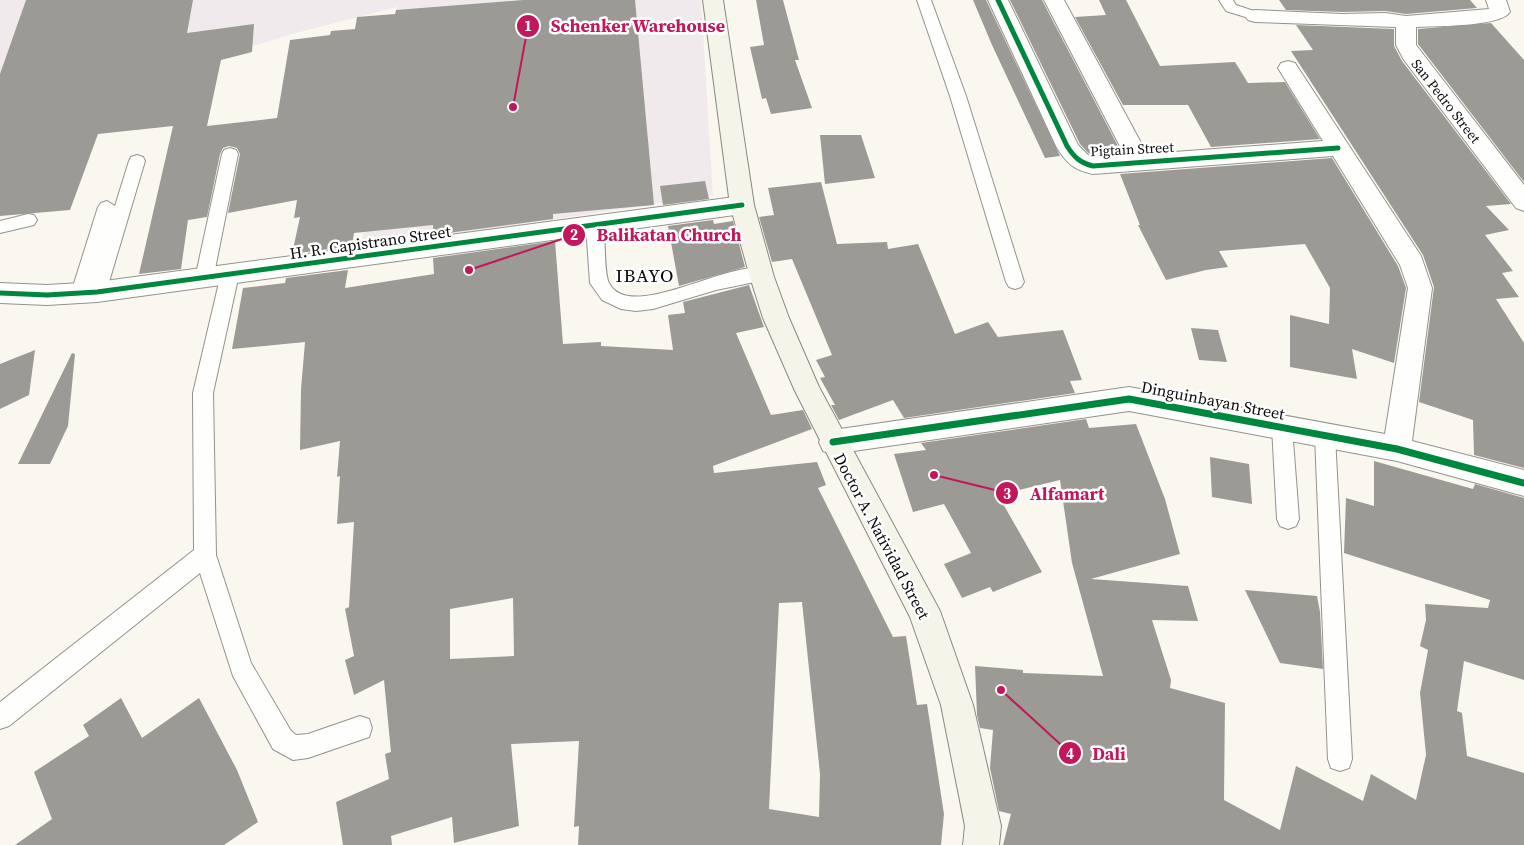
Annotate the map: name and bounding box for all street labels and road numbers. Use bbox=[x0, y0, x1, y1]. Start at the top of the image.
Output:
street label: San Pedro Street bbox=[1407, 55, 1486, 148]
street label: Pigtain Street bbox=[1090, 137, 1175, 161]
street label: H. R. Capistrano Street bbox=[288, 220, 453, 264]
street label: Dinguinbayan Street bbox=[1139, 375, 1287, 425]
street label: Doctor A. Natividad Street bbox=[829, 449, 936, 624]

